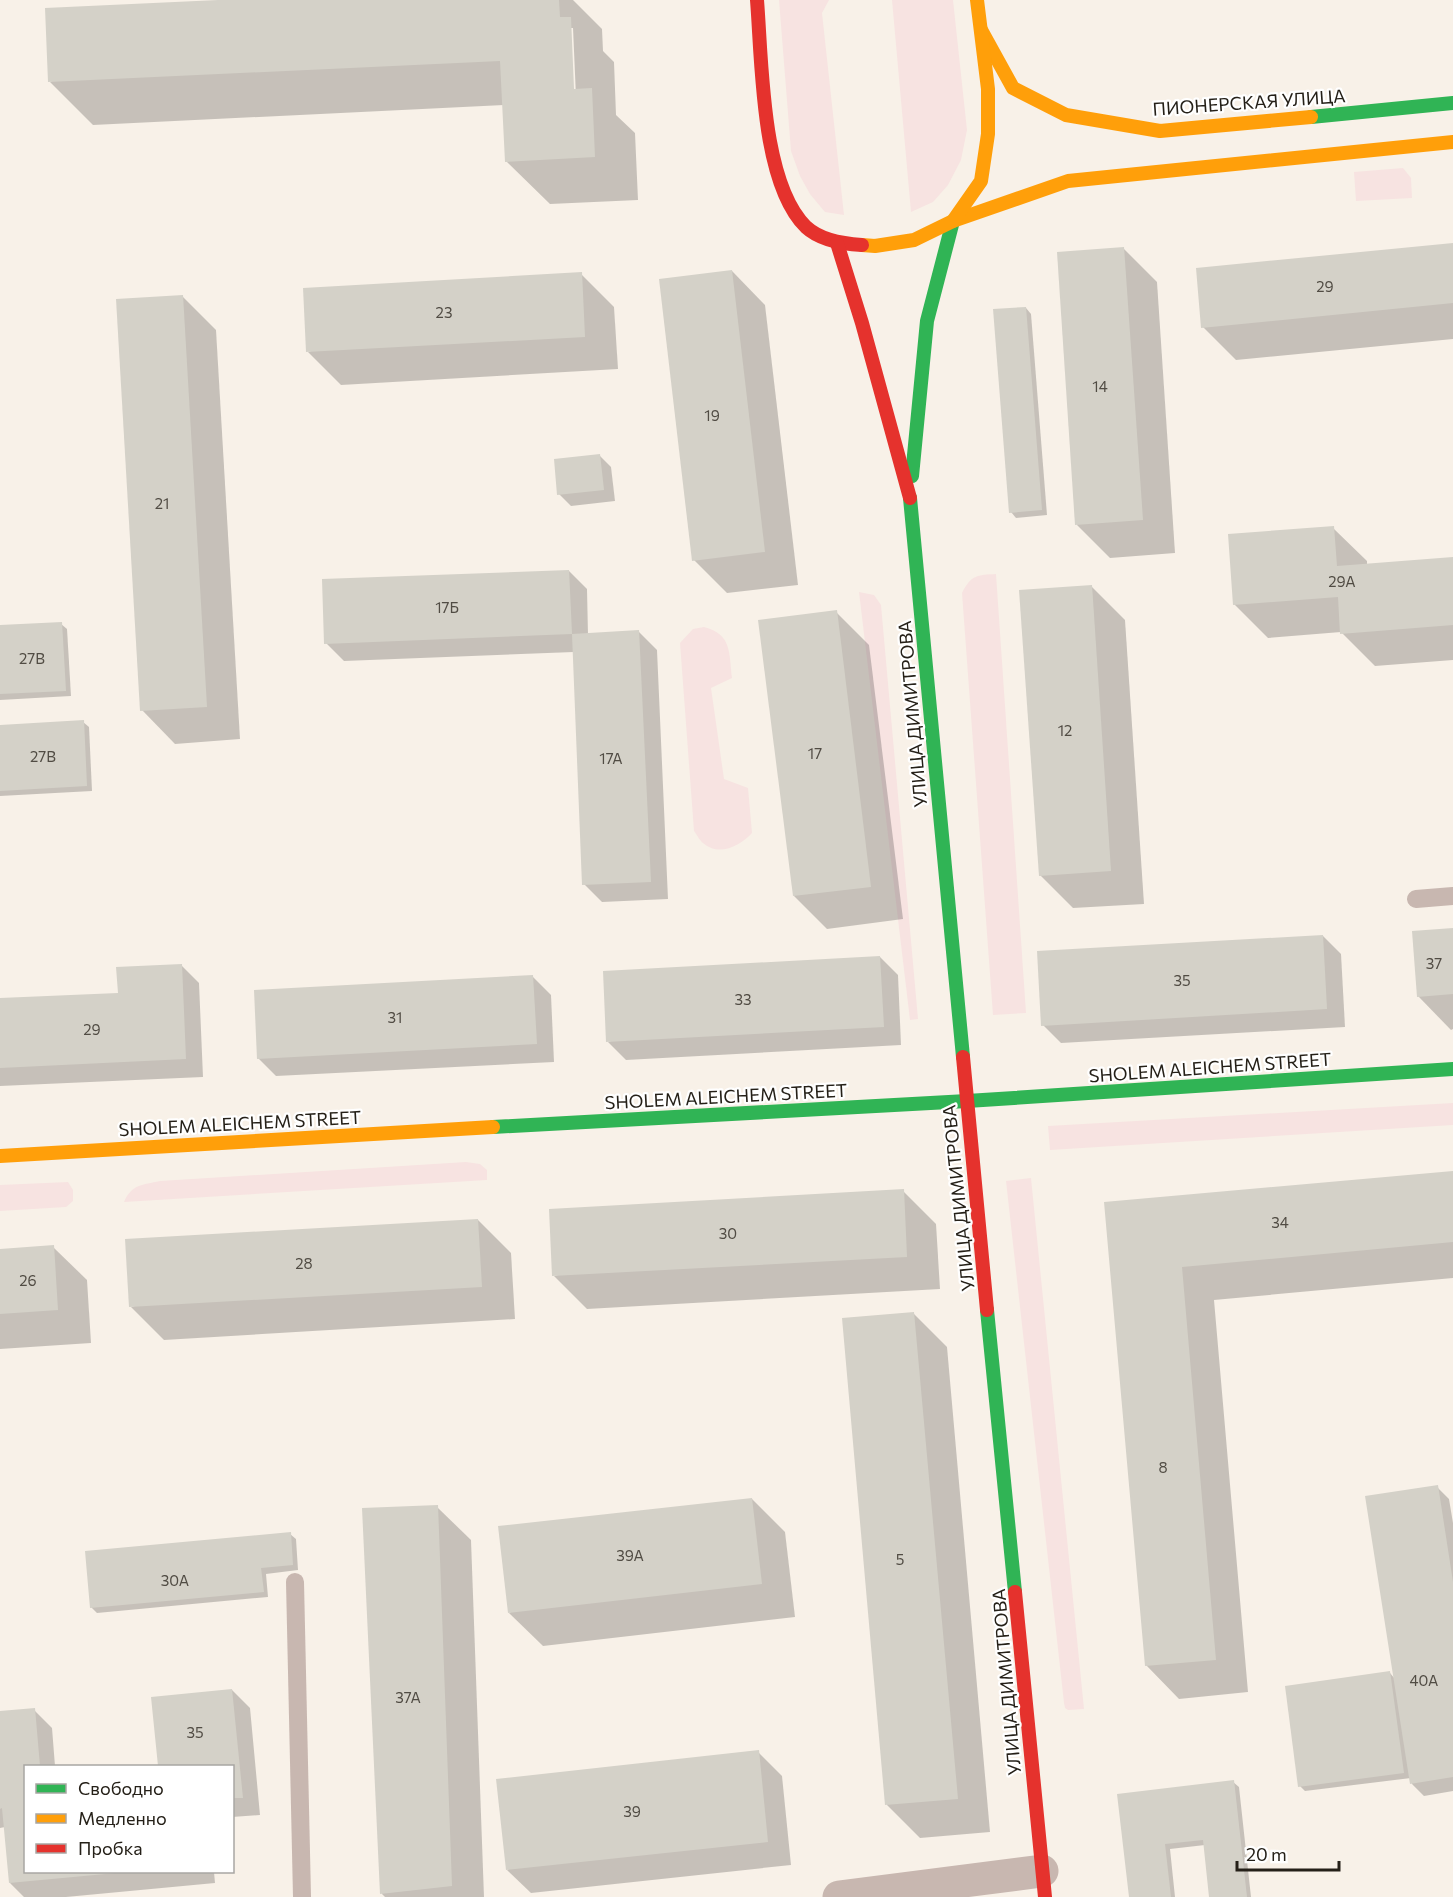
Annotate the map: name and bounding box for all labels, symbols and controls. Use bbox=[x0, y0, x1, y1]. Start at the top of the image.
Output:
street label: ПИОНЕРСКАЯ УЛИЦА bbox=[1152, 84, 1346, 120]
house number: 29 bbox=[1316, 277, 1334, 295]
house number: 23 bbox=[436, 303, 452, 321]
house number: 14 bbox=[1092, 377, 1108, 395]
house number: 19 bbox=[704, 406, 720, 424]
house number: 21 bbox=[155, 494, 169, 512]
house number: 29А bbox=[1328, 572, 1356, 590]
house number: 17Б bbox=[435, 598, 459, 616]
street label: УЛИЦА ДИМИТРОВА bbox=[893, 620, 931, 808]
house number: 27В bbox=[19, 649, 45, 667]
house number: 12 bbox=[1058, 721, 1072, 739]
house number: 17 bbox=[808, 744, 822, 762]
house number: 27В bbox=[30, 747, 56, 765]
house number: 17А bbox=[599, 749, 623, 767]
house number: 37 bbox=[1426, 954, 1442, 972]
house number: 35 bbox=[1173, 971, 1191, 989]
house number: 33 bbox=[734, 990, 752, 1008]
house number: 31 bbox=[388, 1008, 402, 1026]
house number: 29 bbox=[83, 1020, 101, 1038]
street label: SHOLEM ALEICHEM STREET bbox=[1088, 1048, 1332, 1086]
street label: SHOLEM ALEICHEM STREET bbox=[604, 1079, 848, 1113]
street label: УЛИЦА ДИМИТРОВА bbox=[937, 1104, 979, 1292]
street label: SHOLEM ALEICHEM STREET bbox=[118, 1106, 362, 1140]
house number: 34 bbox=[1271, 1213, 1289, 1231]
house number: 30 bbox=[719, 1224, 737, 1242]
house number: 28 bbox=[295, 1254, 313, 1272]
house number: 26 bbox=[19, 1271, 37, 1289]
house number: 8 bbox=[1158, 1458, 1168, 1476]
house number: 39А bbox=[616, 1546, 644, 1564]
house number: 5 bbox=[896, 1550, 904, 1568]
house number: 30А bbox=[161, 1571, 189, 1589]
street label: УЛИЦА ДИМИТРОВА bbox=[987, 1588, 1025, 1776]
house number: 40А bbox=[1410, 1671, 1438, 1689]
house number: 37А bbox=[395, 1688, 421, 1706]
house number: 35 bbox=[186, 1723, 204, 1741]
legend bbox=[24, 1765, 234, 1873]
text: Свободно bbox=[78, 1777, 164, 1799]
house number: 39 bbox=[623, 1802, 641, 1820]
text: Медленно bbox=[78, 1807, 167, 1829]
scale bar bbox=[1237, 1834, 1339, 1872]
text: Пробка bbox=[78, 1837, 143, 1859]
text: 20 m bbox=[1246, 1843, 1287, 1865]

